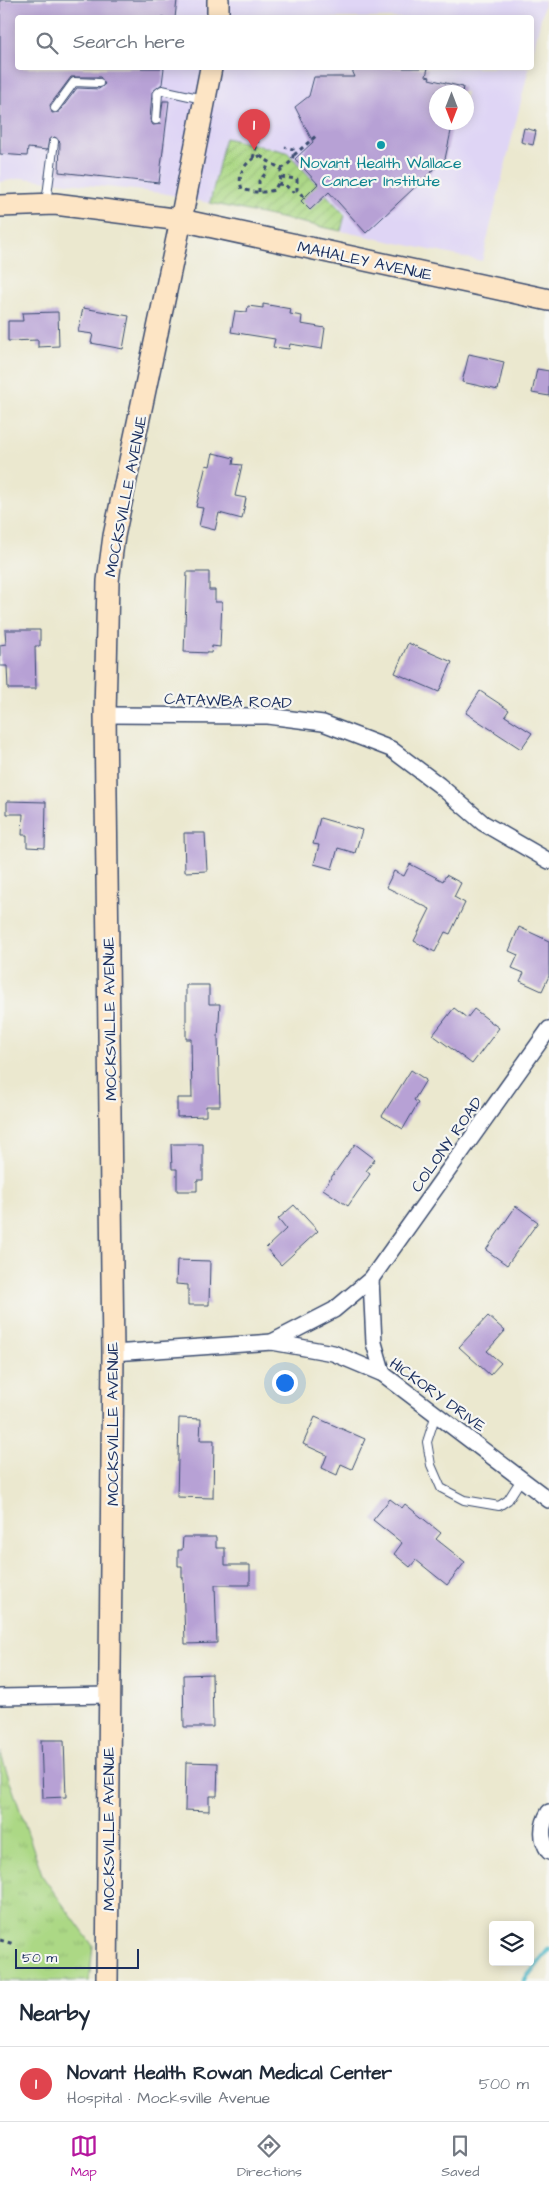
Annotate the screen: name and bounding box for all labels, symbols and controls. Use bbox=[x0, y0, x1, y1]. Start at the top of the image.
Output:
search box bbox=[15, 15, 534, 70]
icon: search bbox=[33, 29, 61, 57]
text: Search here bbox=[73, 29, 185, 56]
north arrow bbox=[429, 85, 474, 130]
pin: 1 bbox=[238, 109, 270, 150]
marker: Novant Health Wallace Cancer Institute bbox=[375, 139, 387, 151]
place label: Novant Health Wallace Cancer Institute bbox=[300, 152, 462, 192]
street label: MAHALEY AVENUE bbox=[295, 236, 435, 286]
street label: MOCKSVILLE AVENUE bbox=[100, 413, 153, 579]
street label: CATAWBA ROAD bbox=[164, 688, 292, 714]
street label: MOCKSVILLE AVENUE bbox=[98, 936, 122, 1101]
street label: COLONY ROAD bbox=[406, 1093, 488, 1197]
street label: MOCKSVILLE AVENUE bbox=[102, 1341, 124, 1506]
street label: HICKORY DRIVE bbox=[385, 1352, 490, 1437]
your location bbox=[272, 1370, 298, 1396]
street label: MOCKSVILLE AVENUE bbox=[98, 1746, 120, 1911]
map controls bbox=[489, 1921, 534, 1966]
button: layers bbox=[489, 1921, 534, 1966]
scale bar bbox=[15, 1946, 139, 1969]
text: 50 m bbox=[22, 1948, 57, 1968]
text: Nearby bbox=[20, 1999, 90, 2028]
text: Novant Health Rowan Medical Center bbox=[67, 2060, 392, 2087]
text: 1 bbox=[35, 2073, 37, 2095]
text: 500 m bbox=[479, 2073, 529, 2095]
text: Hospital · Mocksville Avenue bbox=[67, 2087, 270, 2109]
tab: Map bbox=[70, 2132, 98, 2182]
tab: Directions bbox=[237, 2132, 302, 2182]
tab: Saved bbox=[441, 2132, 479, 2182]

